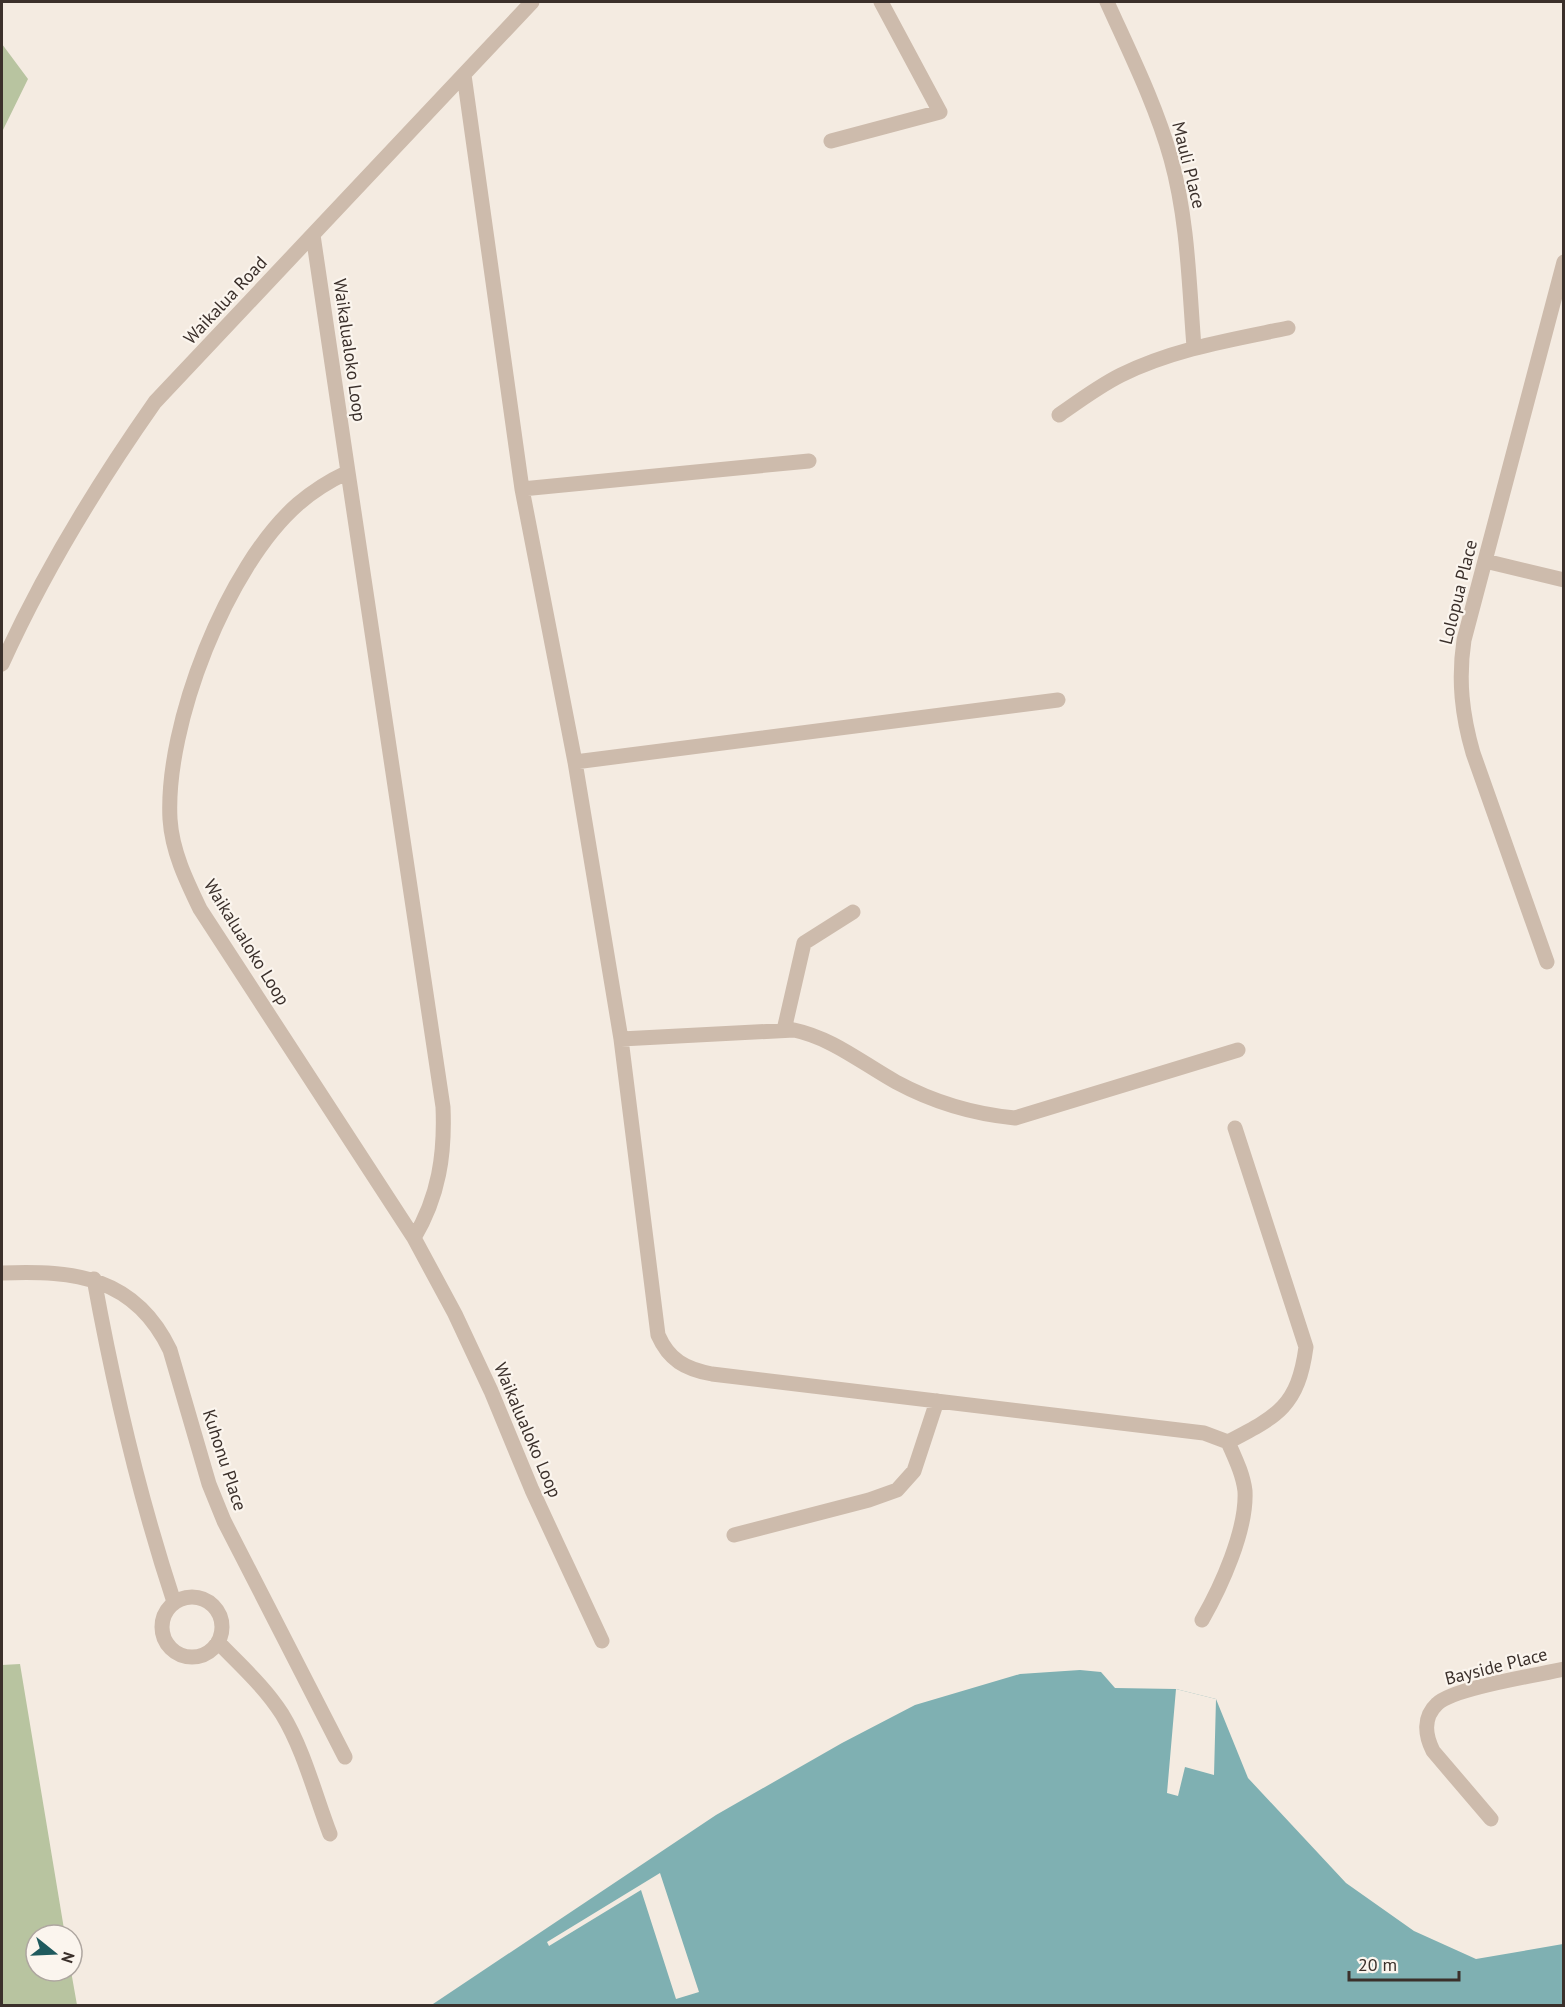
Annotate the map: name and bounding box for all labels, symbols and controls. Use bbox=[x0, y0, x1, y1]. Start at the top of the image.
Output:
street label: Mauli Place bbox=[1167, 119, 1211, 211]
street label: Waikalua Road bbox=[178, 251, 272, 349]
street label: Waikalualoko Loop bbox=[329, 277, 371, 423]
street label: Lolopua Place bbox=[1434, 537, 1482, 647]
street label: Waikalualoko Loop bbox=[199, 875, 295, 1009]
street label: Waikalualoko Loop bbox=[489, 1359, 567, 1501]
street label: Kuhonu Place bbox=[198, 1406, 252, 1514]
street label: Bayside Place bbox=[1442, 1642, 1550, 1690]
north arrow bbox=[24, 1923, 84, 1983]
scale bar bbox=[1349, 1944, 1458, 1982]
text: N bbox=[57, 1950, 79, 1966]
text: 20 m bbox=[1358, 1953, 1397, 1976]

